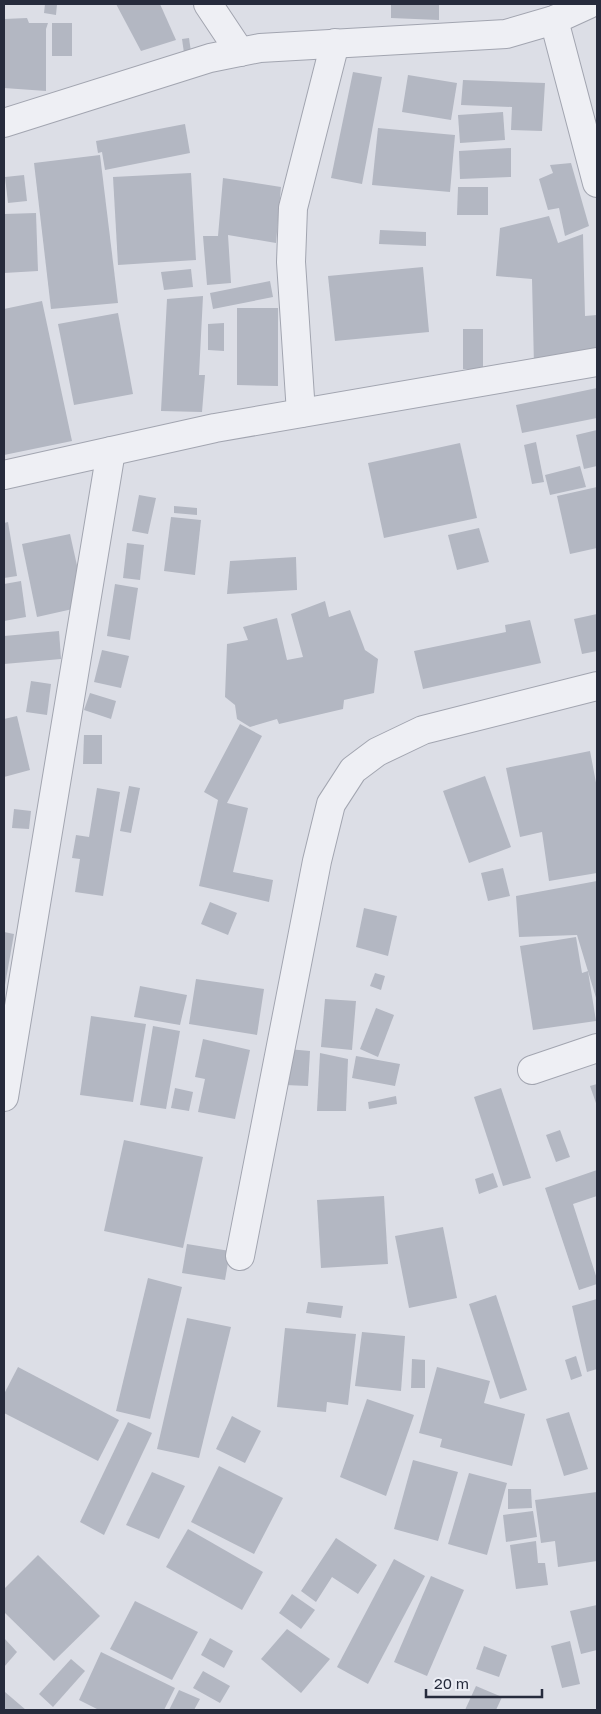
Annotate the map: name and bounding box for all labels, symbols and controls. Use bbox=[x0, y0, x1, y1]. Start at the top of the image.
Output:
scale bar bbox=[426, 1666, 542, 1698]
text: 20 m bbox=[434, 1674, 469, 1692]

